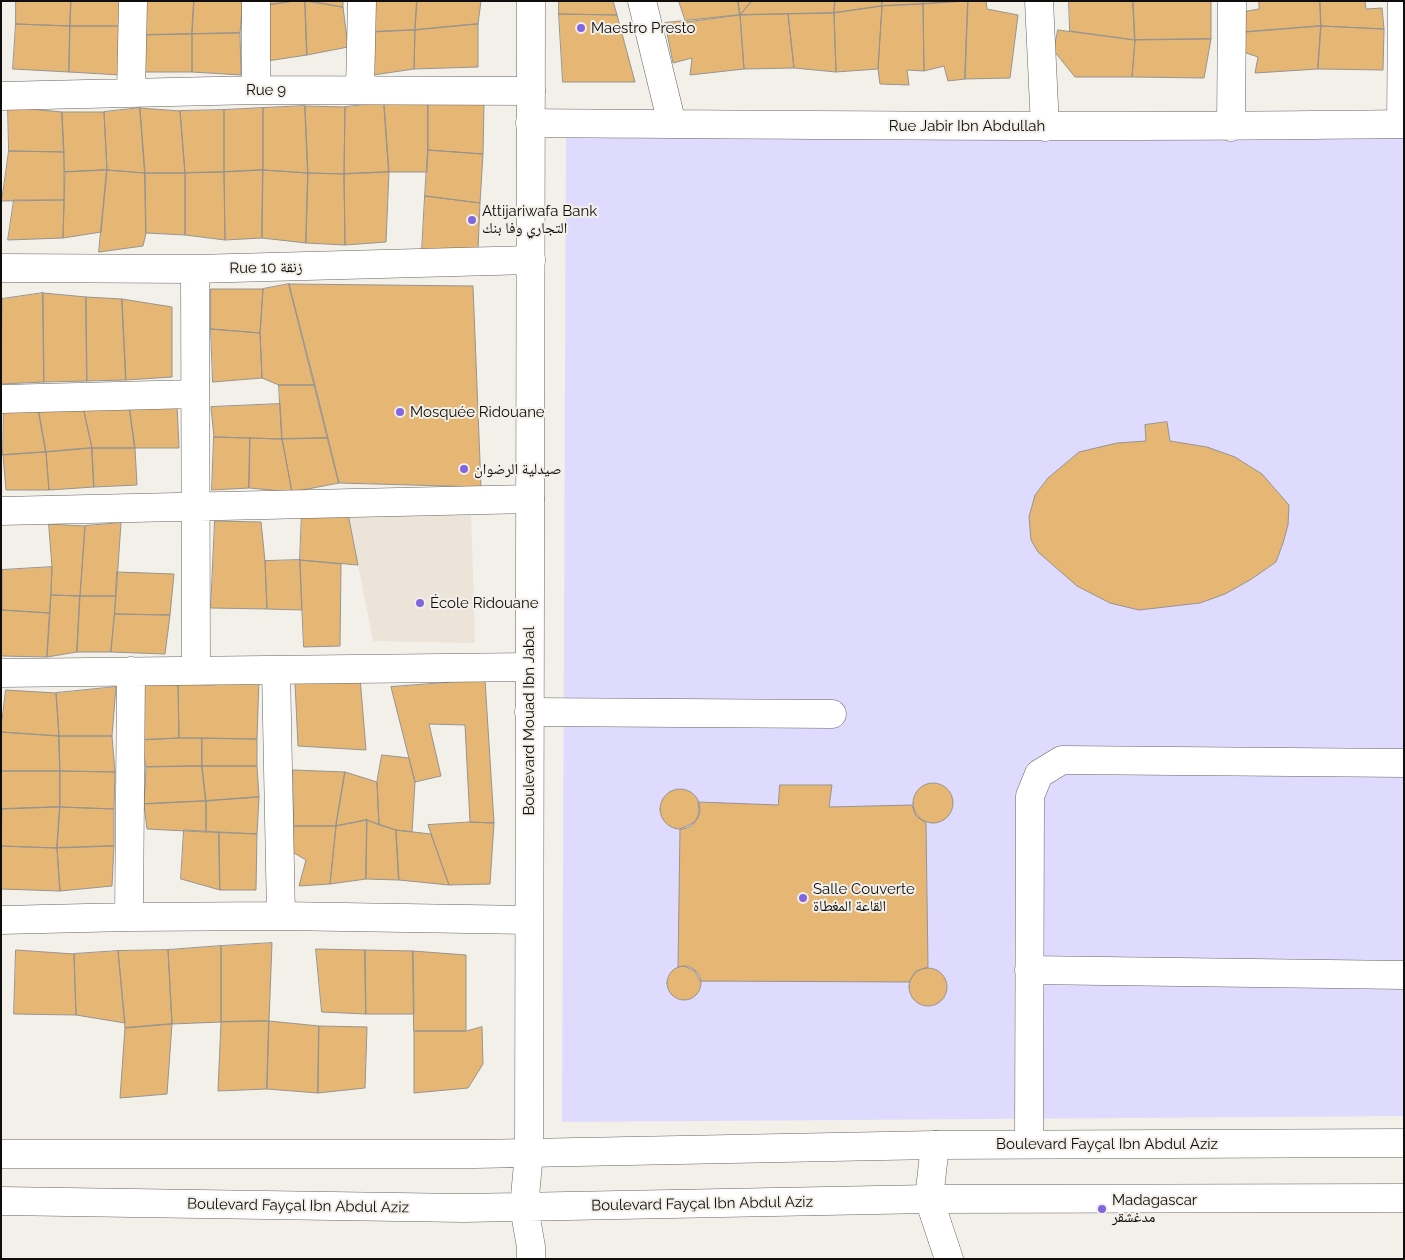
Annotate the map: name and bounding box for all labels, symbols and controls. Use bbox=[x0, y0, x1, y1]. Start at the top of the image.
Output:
place label: Maestro Presto bbox=[591, 19, 695, 37]
marker: Maestro Presto bbox=[575, 22, 587, 34]
street label: Rue 9 bbox=[246, 81, 286, 99]
street label: Rue Jabir Ibn Abdullah bbox=[889, 117, 1045, 135]
place label: Attijariwafa Bank التجاري وفا بنك bbox=[482, 202, 597, 237]
marker: Attijariwafa Bank التجاري وفا بنك bbox=[466, 214, 478, 226]
street label: Rue 10 زنقة bbox=[229, 258, 303, 278]
place label: Mosquée Ridouane bbox=[410, 403, 545, 421]
marker: Mosquée Ridouane bbox=[394, 406, 406, 418]
place label: صيدلية الرضوان bbox=[474, 460, 561, 478]
marker: صيدلية الرضوان bbox=[458, 463, 470, 475]
place label: École Ridouane bbox=[430, 594, 539, 612]
marker: École Ridouane bbox=[414, 597, 426, 609]
street label: Boulevard Mouad Ibn Jabal bbox=[520, 626, 538, 816]
place label: Salle Couverte القاعة المغطاة bbox=[813, 880, 915, 915]
marker: Salle Couverte القاعة المغطاة bbox=[797, 892, 809, 904]
street label: Boulevard Fayçal Ibn Abdul Aziz bbox=[996, 1135, 1218, 1153]
place label: Madagascar مدغشقر bbox=[1112, 1191, 1197, 1226]
street label: Boulevard Fayçal Ibn Abdul Aziz bbox=[591, 1193, 813, 1215]
street label: Boulevard Fayçal Ibn Abdul Aziz bbox=[187, 1195, 409, 1217]
marker: Madagascar مدغشقر bbox=[1096, 1203, 1108, 1215]

